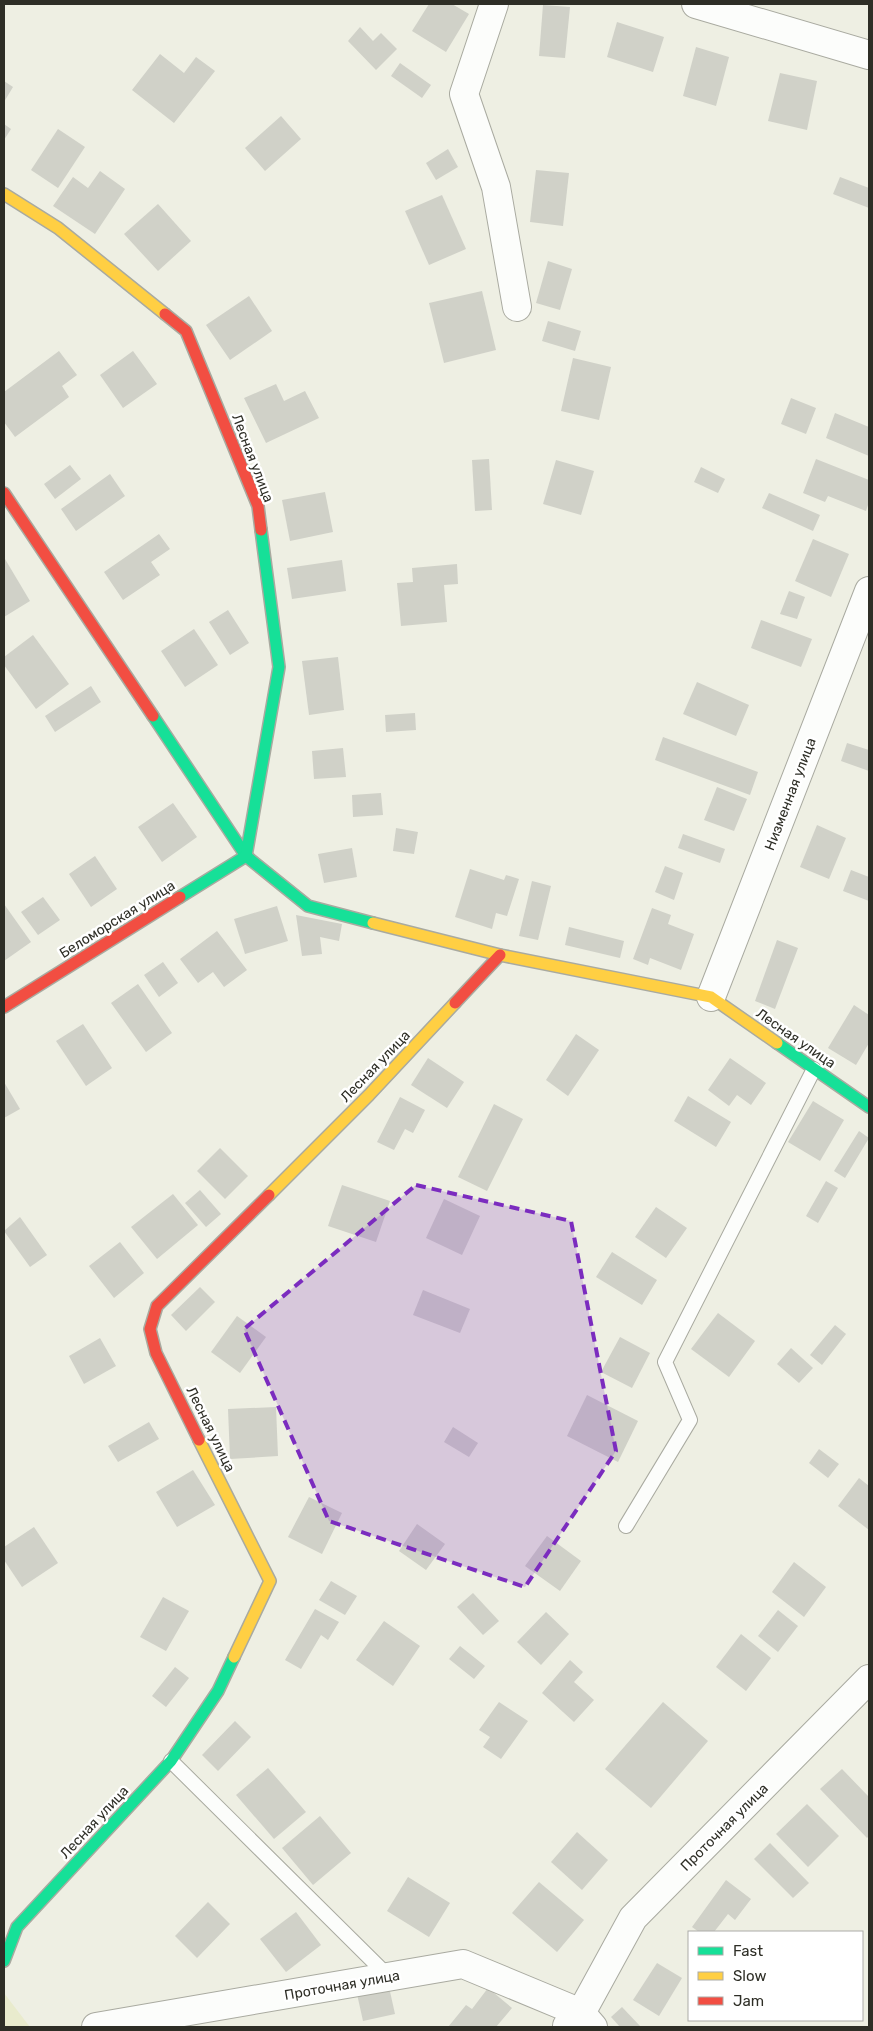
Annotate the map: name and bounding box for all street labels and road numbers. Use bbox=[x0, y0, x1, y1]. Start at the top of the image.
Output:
street label: Лесная улица bbox=[228, 412, 277, 505]
street label: Низменная улица bbox=[761, 735, 820, 853]
street label: Беломорская улица bbox=[56, 877, 178, 962]
street label: Лесная улица bbox=[753, 1005, 839, 1072]
street label: Лесная улица bbox=[337, 1027, 414, 1106]
street label: Лесная улица bbox=[183, 1384, 239, 1475]
street label: Проточная улица bbox=[677, 1780, 772, 1875]
street label: Лесная улица bbox=[56, 1783, 132, 1862]
street label: Проточная улица bbox=[283, 1967, 401, 2004]

